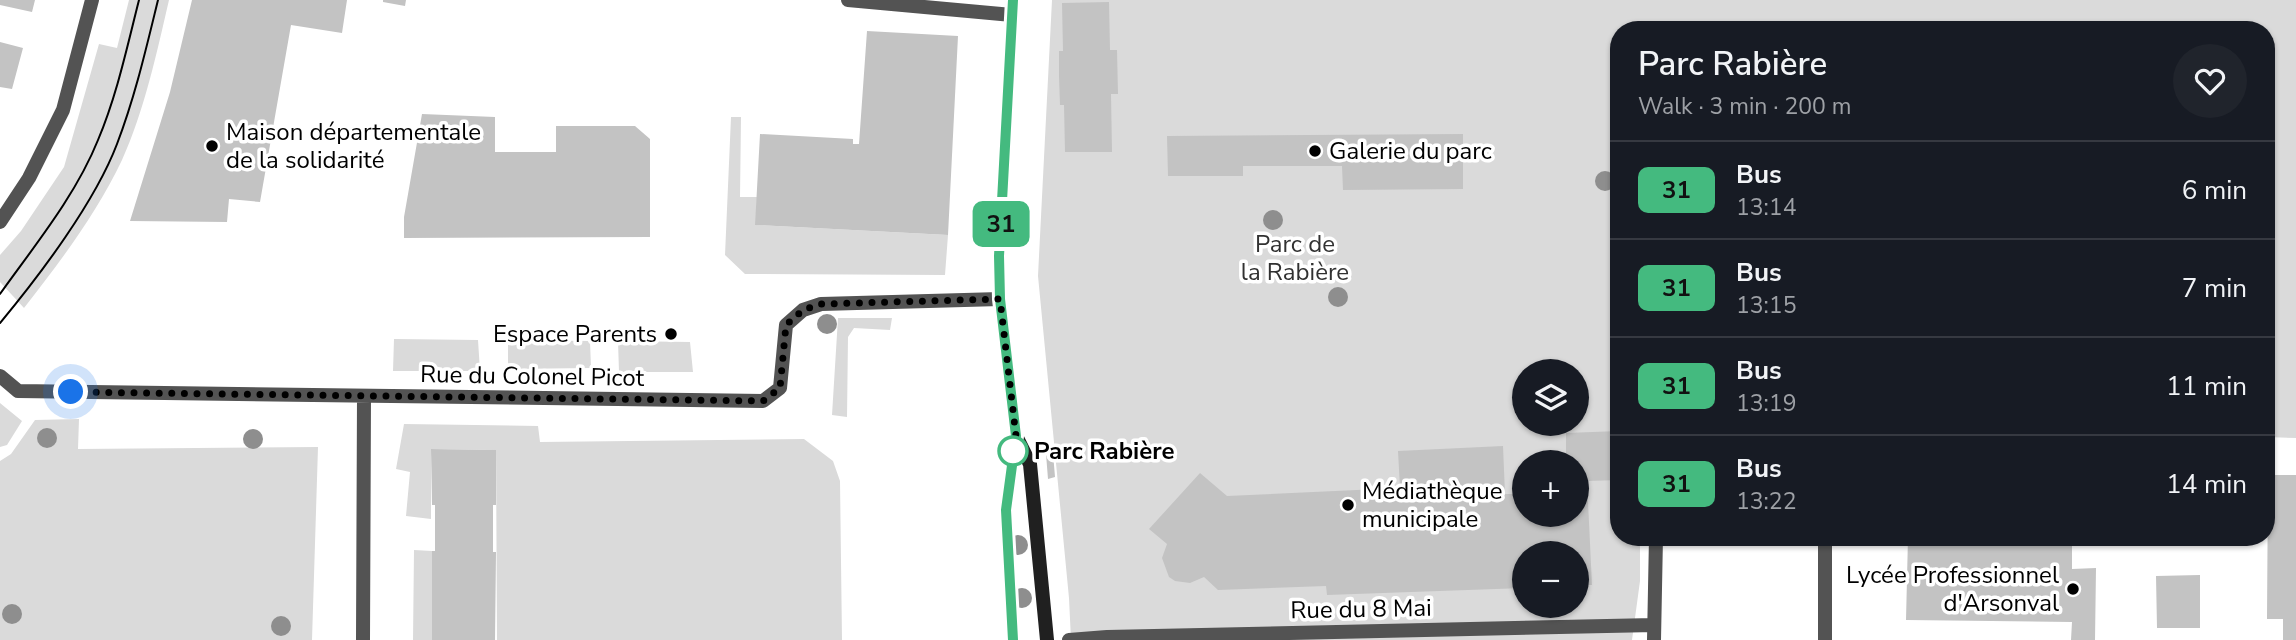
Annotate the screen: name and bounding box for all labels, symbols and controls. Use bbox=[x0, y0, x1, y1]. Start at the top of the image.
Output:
text: Parc Rabière bbox=[1638, 42, 1827, 87]
button: heart bbox=[2173, 44, 2247, 118]
text: Walk · 3 min · 200 m bbox=[1638, 91, 1851, 122]
place label: Maison départementale de la solidarité bbox=[226, 116, 481, 176]
place label: Galerie du parc bbox=[1329, 135, 1492, 167]
marker: Maison départementale de la solidarité bbox=[204, 138, 220, 154]
marker: Galerie du parc bbox=[1307, 143, 1323, 159]
text: Bus bbox=[1736, 157, 1782, 192]
text: 6 min bbox=[2182, 173, 2247, 208]
text: 31 bbox=[1662, 174, 1691, 206]
text: 13:14 bbox=[1736, 192, 1796, 223]
line badge: 31 bbox=[970, 201, 1032, 247]
text: 31 bbox=[987, 208, 1015, 240]
park label: Parc de la Rabière bbox=[1241, 228, 1349, 288]
text: Bus bbox=[1736, 255, 1782, 290]
text: 7 min bbox=[2182, 271, 2247, 306]
text: 31 bbox=[1662, 272, 1691, 304]
text: 13:15 bbox=[1736, 290, 1796, 321]
place label: Espace Parents bbox=[493, 318, 657, 350]
marker: Espace Parents bbox=[663, 326, 679, 342]
text: Bus bbox=[1736, 353, 1782, 388]
street label: Rue du Colonel Picot bbox=[420, 358, 645, 394]
map controls bbox=[1512, 359, 1589, 618]
button: layers bbox=[1512, 359, 1589, 436]
text: 11 min bbox=[2166, 369, 2247, 404]
text: 31 bbox=[1662, 370, 1691, 402]
your location bbox=[53, 374, 88, 409]
text: 13:19 bbox=[1736, 388, 1796, 419]
place label: Parc Rabière bbox=[1034, 435, 1174, 467]
marker: Parc Rabière bbox=[998, 436, 1028, 466]
button: + bbox=[1512, 450, 1589, 527]
text: Bus bbox=[1736, 451, 1782, 486]
text: 14 min bbox=[2166, 467, 2247, 502]
text: 31 bbox=[1662, 468, 1691, 500]
place label: Médiathèque municipale bbox=[1362, 475, 1503, 535]
text: 13:22 bbox=[1736, 486, 1796, 517]
marker: Médiathèque municipale bbox=[1340, 497, 1356, 513]
button: − bbox=[1512, 541, 1589, 618]
place label: Lycée Professionnel d'Arsonval bbox=[1846, 559, 2059, 619]
marker: Lycée Professionnel d'Arsonval bbox=[2065, 581, 2081, 597]
street label: Rue du 8 Mai bbox=[1290, 592, 1432, 626]

